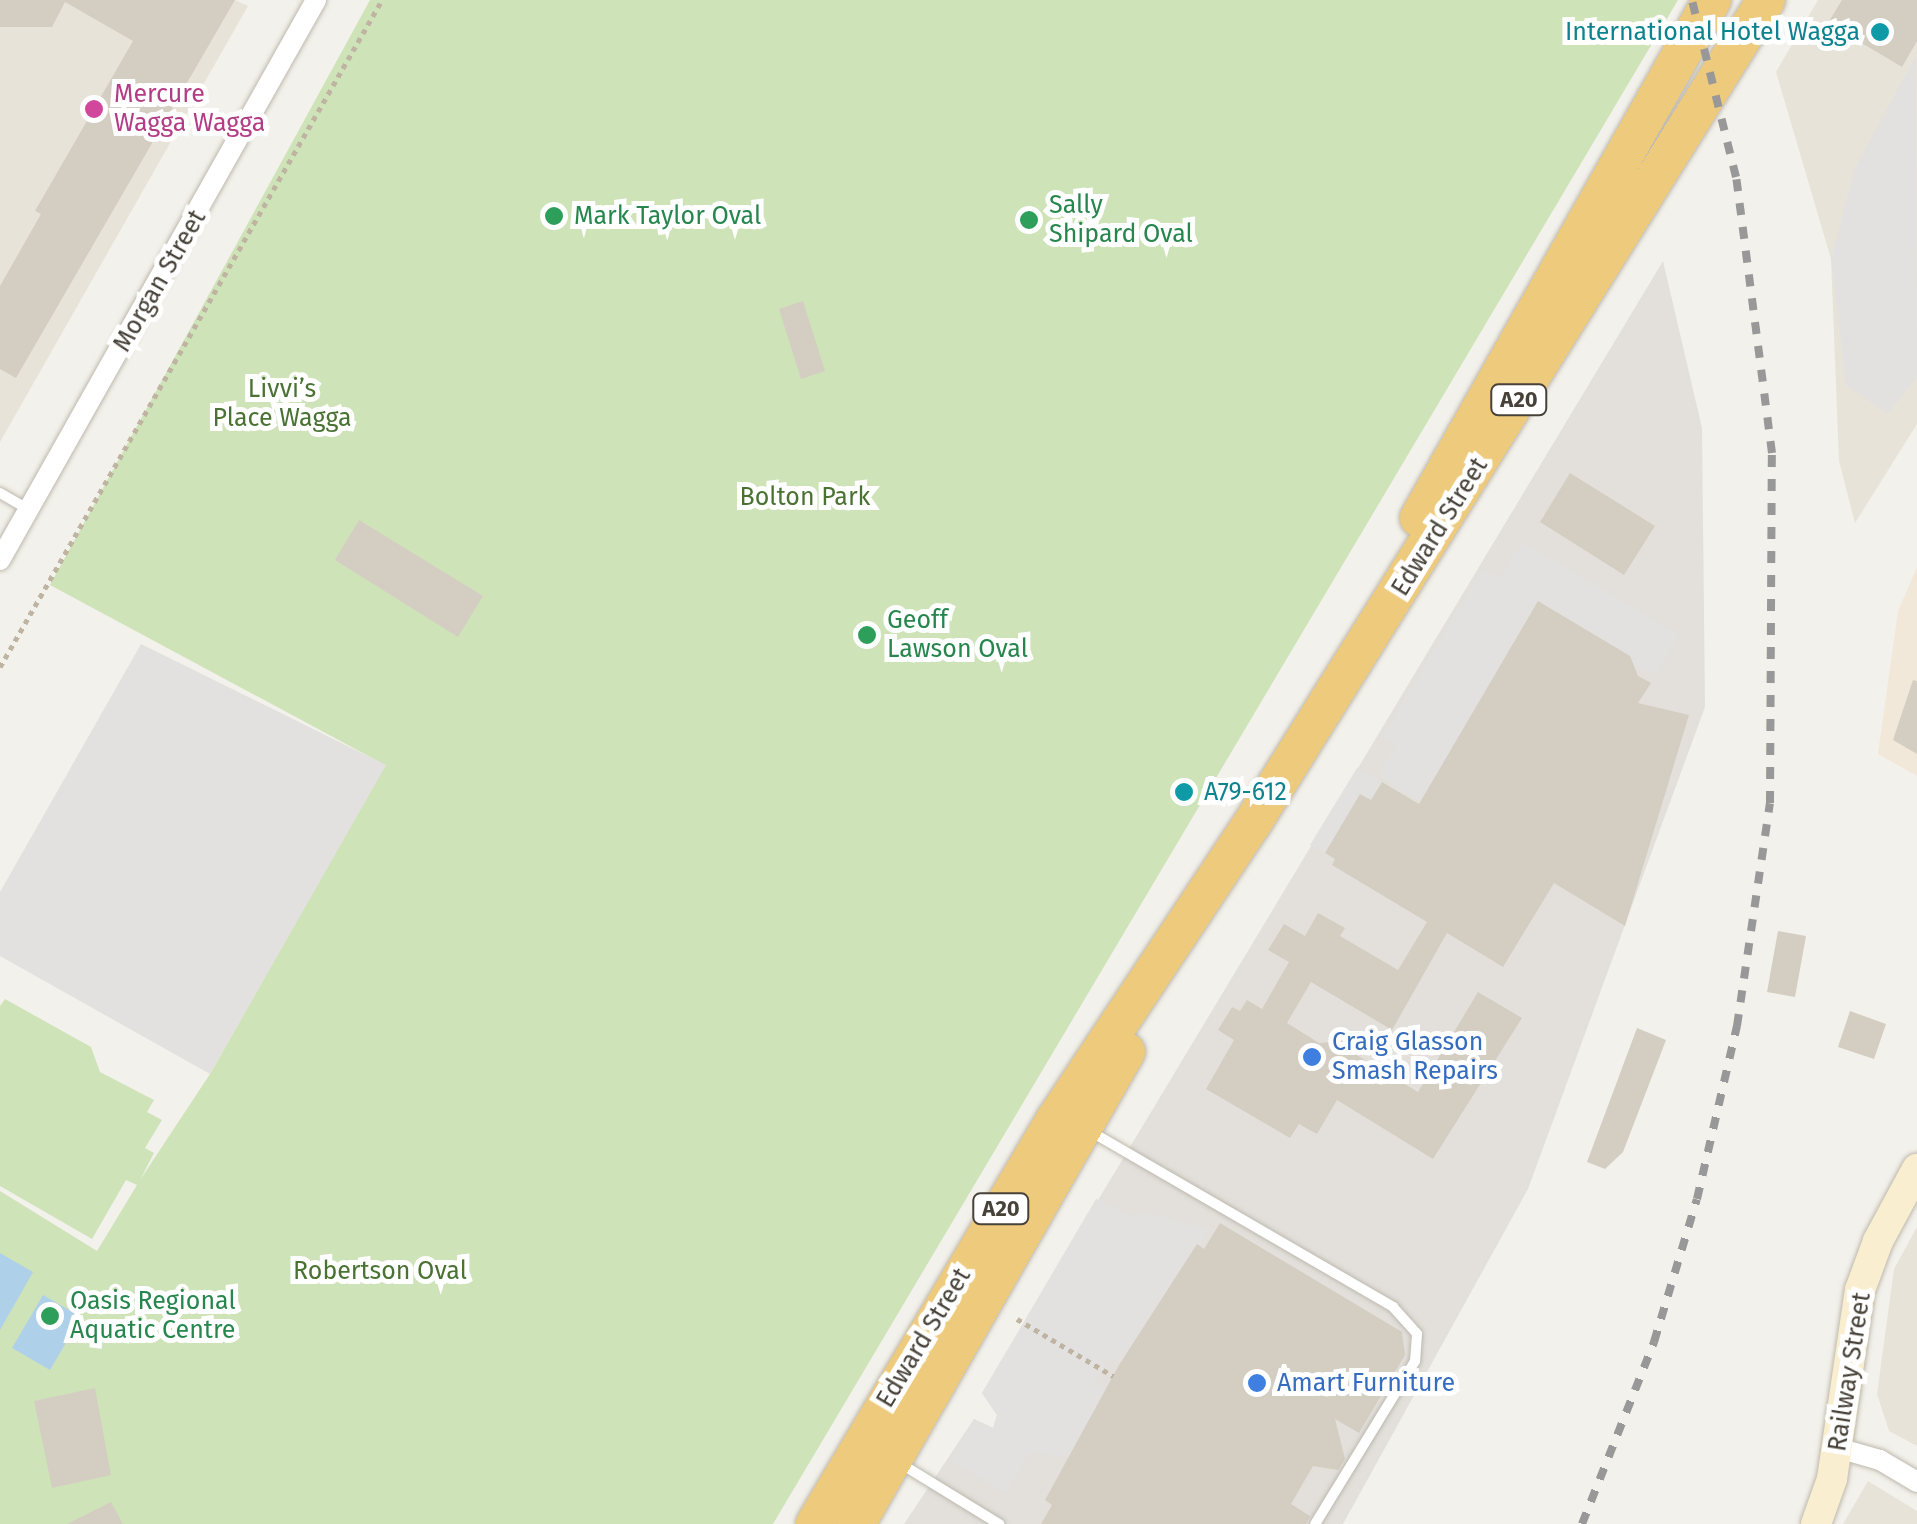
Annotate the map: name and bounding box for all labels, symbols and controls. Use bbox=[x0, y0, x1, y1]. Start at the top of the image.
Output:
place label: International Hotel Wagga bbox=[1565, 17, 1860, 47]
marker: International Hotel Wagga bbox=[1869, 21, 1891, 43]
place label: Mercure Wagga Wagga bbox=[114, 80, 265, 139]
marker: Mercure Wagga Wagga bbox=[83, 98, 105, 120]
place label: Sally Shipard Oval bbox=[1049, 191, 1193, 250]
place label: Mark Taylor Oval bbox=[574, 201, 761, 231]
street label: Morgan Street bbox=[107, 205, 213, 357]
marker: Mark Taylor Oval bbox=[543, 205, 565, 227]
marker: Sally Shipard Oval bbox=[1018, 209, 1040, 231]
park label: Livvi’s Place Wagga bbox=[212, 375, 352, 434]
road number: A20 bbox=[1489, 383, 1549, 417]
street label: Edward Street bbox=[1386, 452, 1494, 602]
park label: Bolton Park bbox=[740, 482, 870, 512]
place label: Geoff Lawson Oval bbox=[887, 606, 1028, 665]
marker: Geoff Lawson Oval bbox=[856, 624, 878, 646]
place label: A79-612 bbox=[1204, 777, 1287, 807]
marker: A79-612 bbox=[1173, 781, 1195, 803]
place label: Craig Glasson Smash Repairs bbox=[1332, 1028, 1498, 1087]
marker: Craig Glasson Smash Repairs bbox=[1301, 1046, 1323, 1068]
road number: A20 bbox=[971, 1192, 1031, 1226]
park label: Robertson Oval bbox=[293, 1256, 467, 1286]
street label: Edward Street bbox=[871, 1263, 977, 1413]
place label: Oasis Regional Aquatic Centre bbox=[70, 1287, 236, 1346]
street label: Railway Street bbox=[1823, 1290, 1877, 1454]
marker: Oasis Regional Aquatic Centre bbox=[39, 1305, 61, 1327]
place label: Amart Furniture bbox=[1277, 1368, 1455, 1398]
marker: Amart Furniture bbox=[1246, 1372, 1268, 1394]

